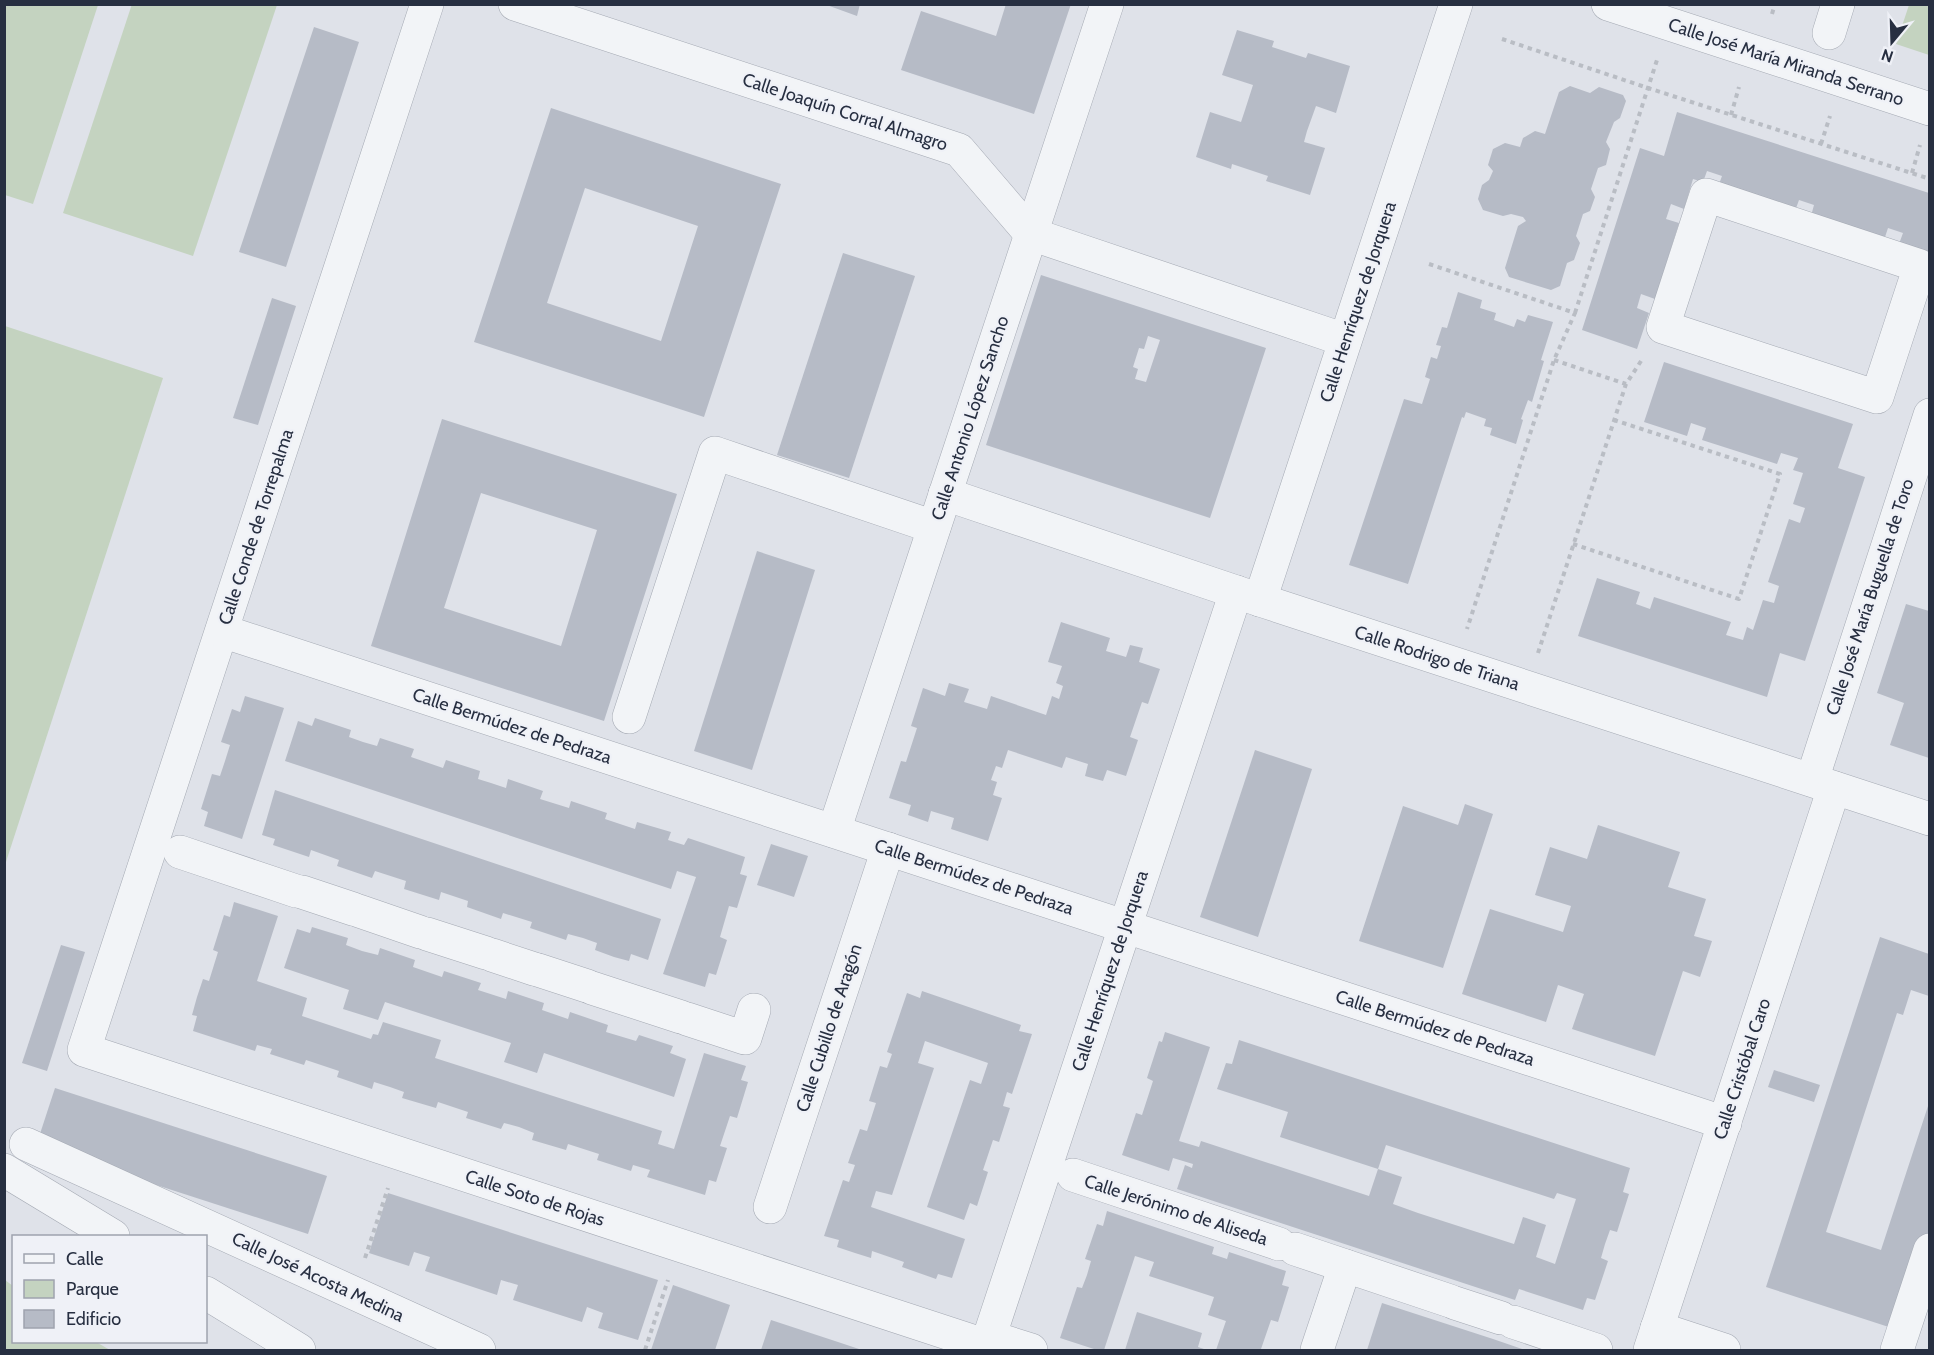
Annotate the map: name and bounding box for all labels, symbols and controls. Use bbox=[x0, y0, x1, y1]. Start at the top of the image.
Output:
north arrow bbox=[1862, 12, 1922, 72]
street label: Calle José María Miranda Serrano bbox=[1665, 13, 1907, 111]
text: N bbox=[1879, 45, 1896, 67]
street label: Calle Joaquín Corral Almagro bbox=[740, 68, 951, 156]
street label: Calle Henríquez de Jorquera bbox=[1315, 199, 1401, 405]
street label: Calle Antonio López Sancho bbox=[927, 313, 1014, 523]
street label: Calle Conde de Torrepalma bbox=[214, 426, 298, 628]
street label: Calle José María Buguella de Toro bbox=[1821, 476, 1919, 718]
street label: Calle Rodrigo de Triana bbox=[1352, 621, 1523, 695]
street label: Calle Bermúdez de Pedraza bbox=[410, 683, 615, 769]
street label: Calle Bermúdez de Pedraza bbox=[872, 834, 1077, 920]
street label: Calle Henríquez de Jorquera bbox=[1067, 868, 1153, 1074]
street label: Calle Cubillo de Aragón bbox=[791, 941, 867, 1115]
street label: Calle Bermúdez de Pedraza bbox=[1333, 985, 1538, 1071]
street label: Calle Cristóbal Caro bbox=[1709, 996, 1775, 1142]
street label: Calle Soto de Rojas bbox=[463, 1165, 607, 1231]
street label: Calle Jerónimo de Aliseda bbox=[1082, 1170, 1271, 1250]
street label: Calle José Acosta Medina bbox=[228, 1227, 408, 1327]
legend bbox=[12, 1235, 207, 1343]
text: Calle bbox=[66, 1248, 103, 1270]
text: Parque bbox=[66, 1278, 119, 1300]
text: Edificio bbox=[66, 1308, 121, 1330]

